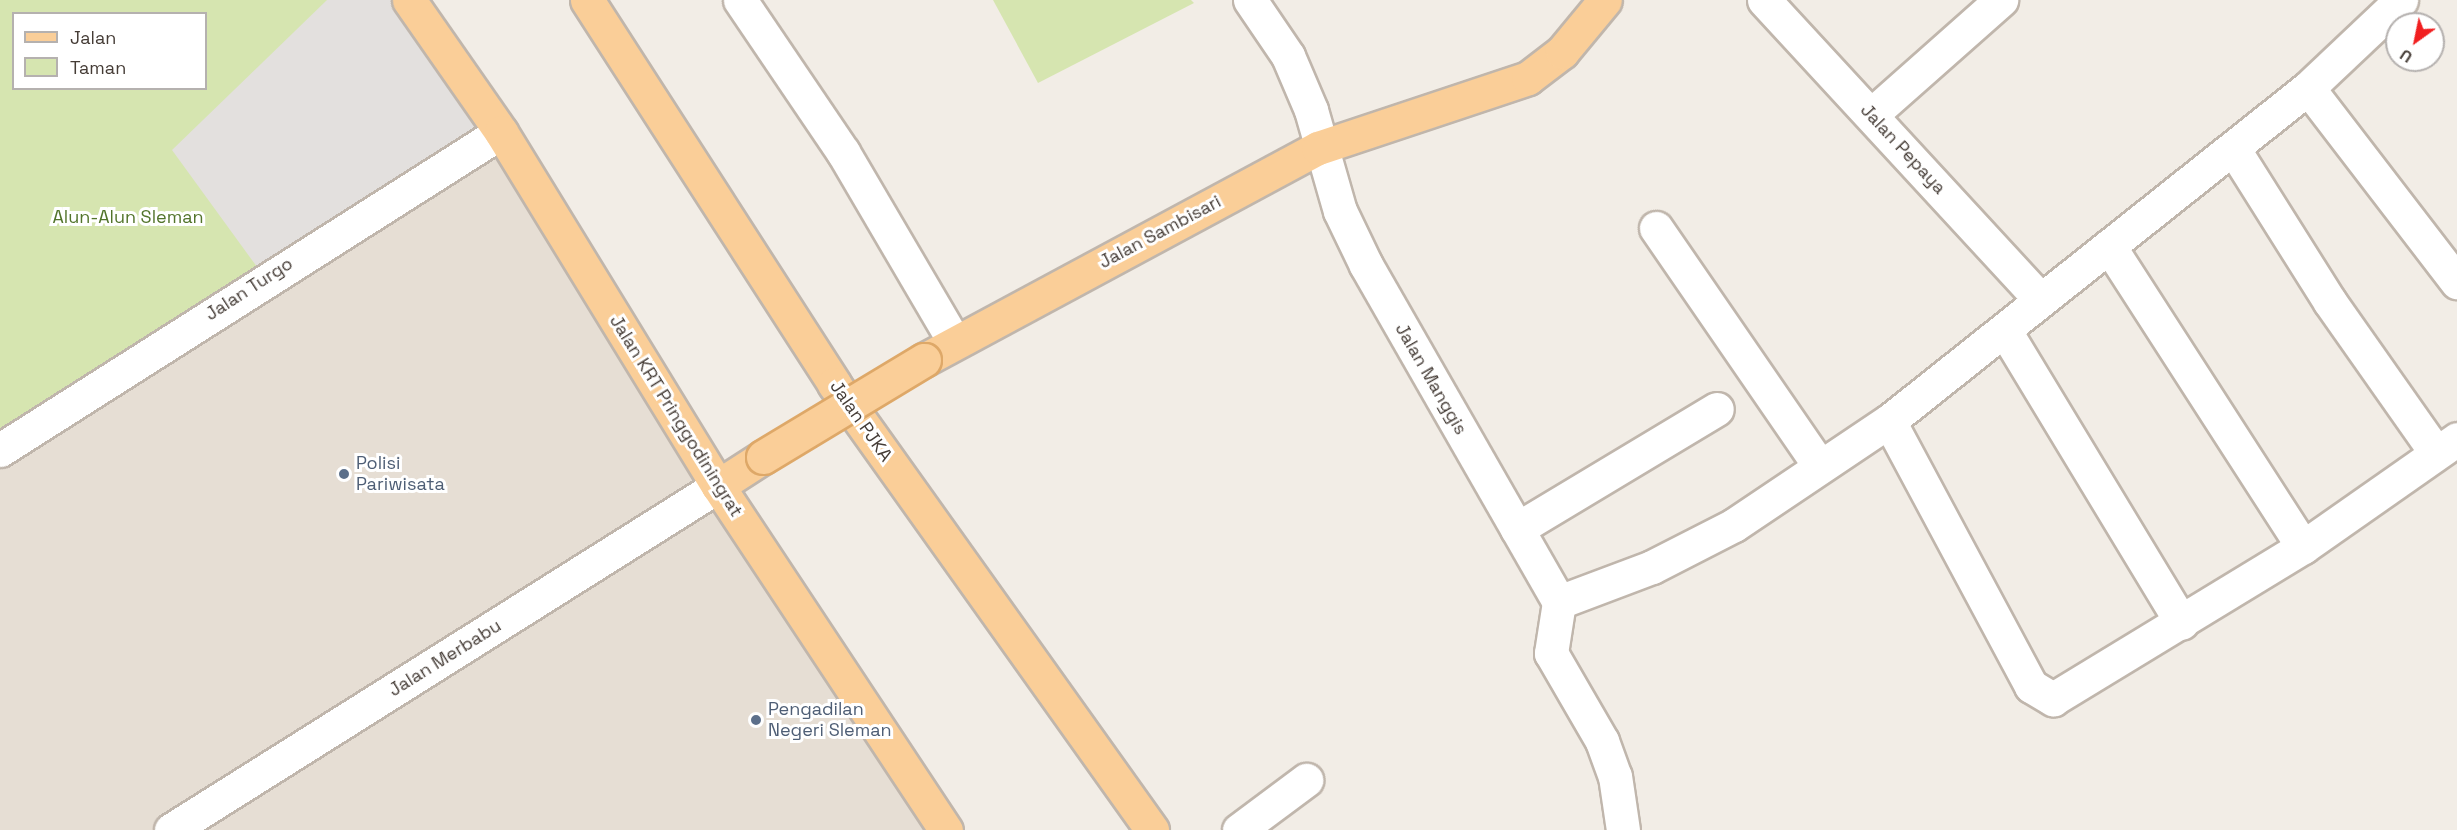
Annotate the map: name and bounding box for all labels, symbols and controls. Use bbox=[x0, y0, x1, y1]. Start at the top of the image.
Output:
legend bbox=[12, 12, 207, 90]
north arrow bbox=[2385, 12, 2445, 72]
text: Jalan bbox=[70, 26, 116, 49]
text: U bbox=[2396, 44, 2416, 68]
text: Taman bbox=[70, 56, 126, 79]
street label: Jalan Pepaya bbox=[1856, 99, 1950, 199]
street label: Jalan Sambisari bbox=[1095, 191, 1225, 273]
park label: Alun-Alun Sleman bbox=[52, 206, 204, 228]
street label: Jalan Turgo bbox=[201, 253, 297, 325]
street label: Jalan KRT Pringgodiningrat bbox=[605, 311, 747, 521]
street label: Jalan Manggis bbox=[1390, 319, 1472, 439]
street label: Jalan PJKA bbox=[825, 376, 897, 466]
place label: Polisi Pariwisata bbox=[356, 453, 445, 496]
marker: Polisi Pariwisata bbox=[337, 467, 351, 481]
street label: Jalan Merbabu bbox=[385, 615, 505, 701]
place label: Pengadilan Negeri Sleman bbox=[768, 699, 892, 742]
marker: Pengadilan Negeri Sleman bbox=[749, 713, 763, 727]

